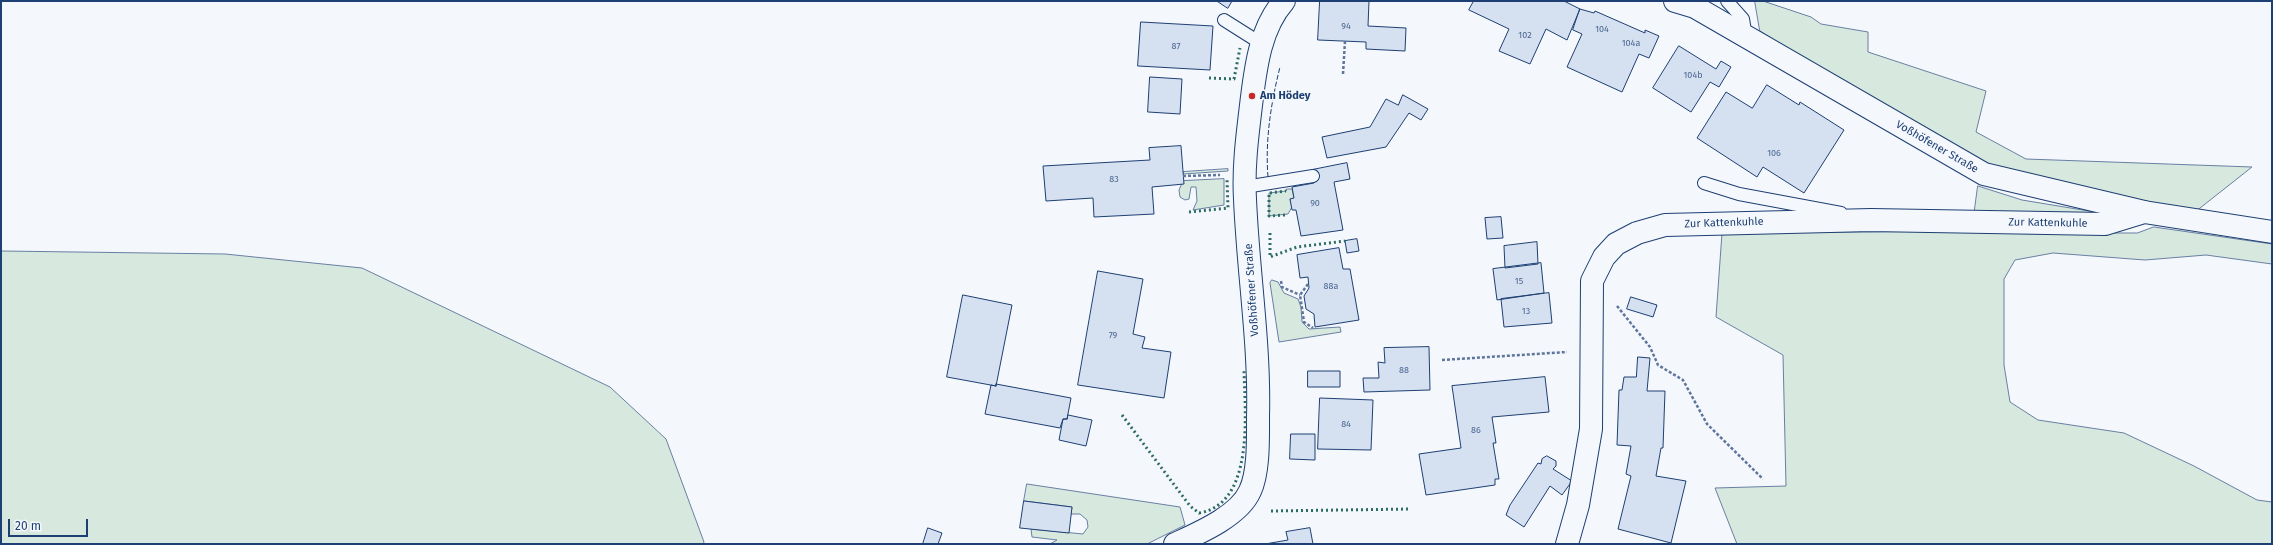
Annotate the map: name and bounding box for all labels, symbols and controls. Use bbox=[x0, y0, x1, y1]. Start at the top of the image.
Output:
house number: 94 bbox=[1341, 21, 1351, 31]
house number: 104 bbox=[1595, 24, 1609, 34]
house number: 102 bbox=[1518, 30, 1532, 40]
house number: 104a bbox=[1622, 38, 1640, 48]
house number: 87 bbox=[1172, 41, 1180, 51]
house number: 104b bbox=[1683, 70, 1703, 80]
place label: Am Hödey bbox=[1260, 89, 1310, 103]
marker: Am Hödey bbox=[1247, 91, 1257, 101]
street label: Voßhöfener Straße bbox=[1893, 118, 1981, 176]
house number: 106 bbox=[1767, 148, 1781, 158]
house number: 83 bbox=[1109, 174, 1119, 184]
house number: 90 bbox=[1310, 198, 1320, 208]
street label: Zur Kattenkuhle bbox=[1684, 215, 1764, 231]
street label: Zur Kattenkuhle bbox=[2008, 216, 2088, 230]
street label: Voßhöfener Straße bbox=[1242, 243, 1262, 337]
house number: 15 bbox=[1515, 276, 1523, 286]
house number: 88a bbox=[1324, 281, 1338, 291]
house number: 13 bbox=[1522, 306, 1530, 316]
house number: 79 bbox=[1109, 330, 1117, 340]
house number: 88 bbox=[1399, 365, 1409, 375]
house number: 84 bbox=[1341, 419, 1351, 429]
house number: 86 bbox=[1471, 425, 1481, 435]
scale bar bbox=[10, 511, 90, 537]
text: 20 m bbox=[15, 519, 41, 533]

